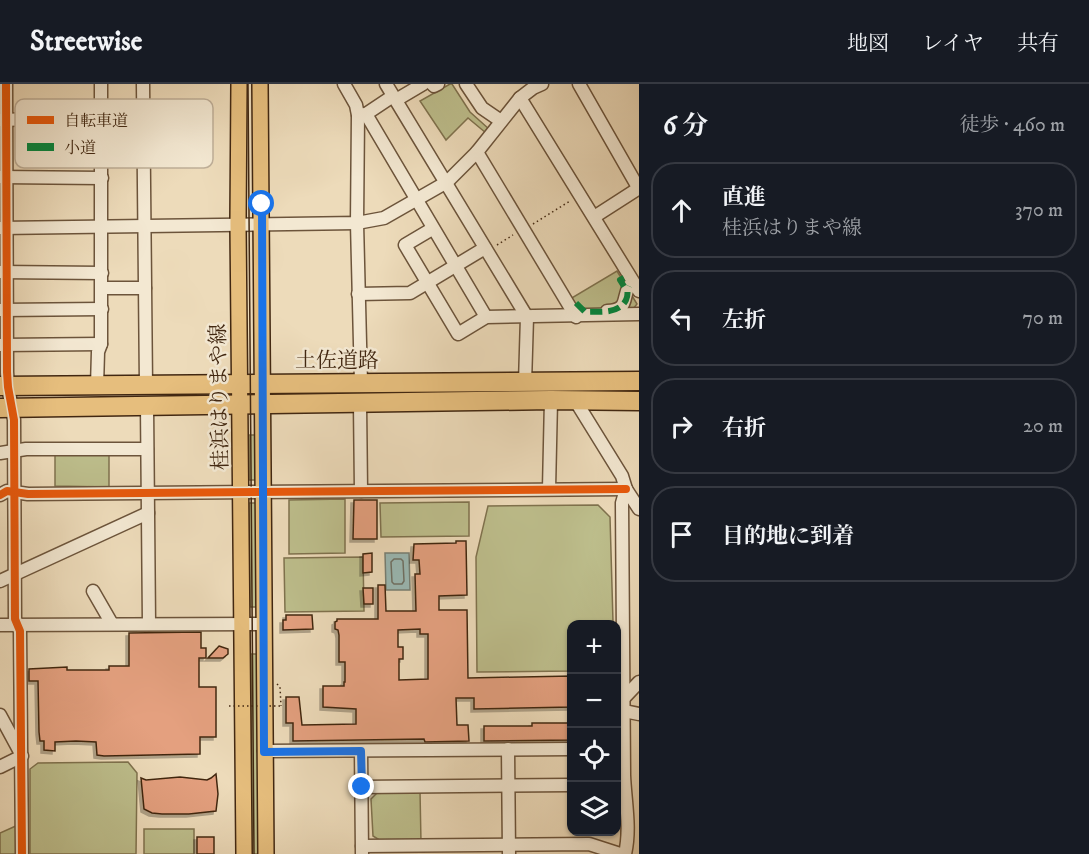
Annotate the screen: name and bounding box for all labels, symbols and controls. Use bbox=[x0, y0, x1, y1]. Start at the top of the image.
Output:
text: Streetwise bbox=[30, 24, 142, 59]
text: 地図 bbox=[847, 31, 889, 57]
text: レイヤ bbox=[922, 31, 984, 57]
text: 共有 bbox=[1017, 31, 1059, 57]
legend bbox=[15, 99, 213, 168]
text: 6 分 bbox=[663, 110, 708, 143]
text: 自転車道 bbox=[64, 111, 128, 131]
text: 徒歩 · 460 m bbox=[960, 113, 1065, 138]
text: 小道 bbox=[64, 138, 96, 158]
text: 直進 bbox=[722, 184, 766, 211]
route start bbox=[248, 190, 274, 216]
icon: ahead bbox=[665, 194, 698, 227]
text: 370 m bbox=[1015, 198, 1063, 223]
text: 桂浜はりまや線 bbox=[722, 216, 862, 241]
icon: left bbox=[665, 302, 698, 335]
text: 70 m bbox=[1022, 306, 1063, 331]
text: 左折 bbox=[722, 307, 766, 334]
street label: 桂浜はりまや線 bbox=[206, 323, 234, 471]
street label: 土佐道路 bbox=[295, 348, 379, 374]
icon: right bbox=[665, 410, 698, 443]
text: 20 m bbox=[1023, 414, 1063, 439]
text: 右折 bbox=[722, 415, 766, 442]
icon: arrive bbox=[665, 518, 698, 551]
text: 目的地に到着 bbox=[722, 523, 854, 550]
map controls bbox=[567, 620, 621, 836]
button: + bbox=[567, 620, 621, 674]
button: − bbox=[567, 674, 621, 728]
button: locate bbox=[567, 728, 621, 782]
route end bbox=[348, 773, 374, 799]
button: layers bbox=[567, 782, 621, 836]

